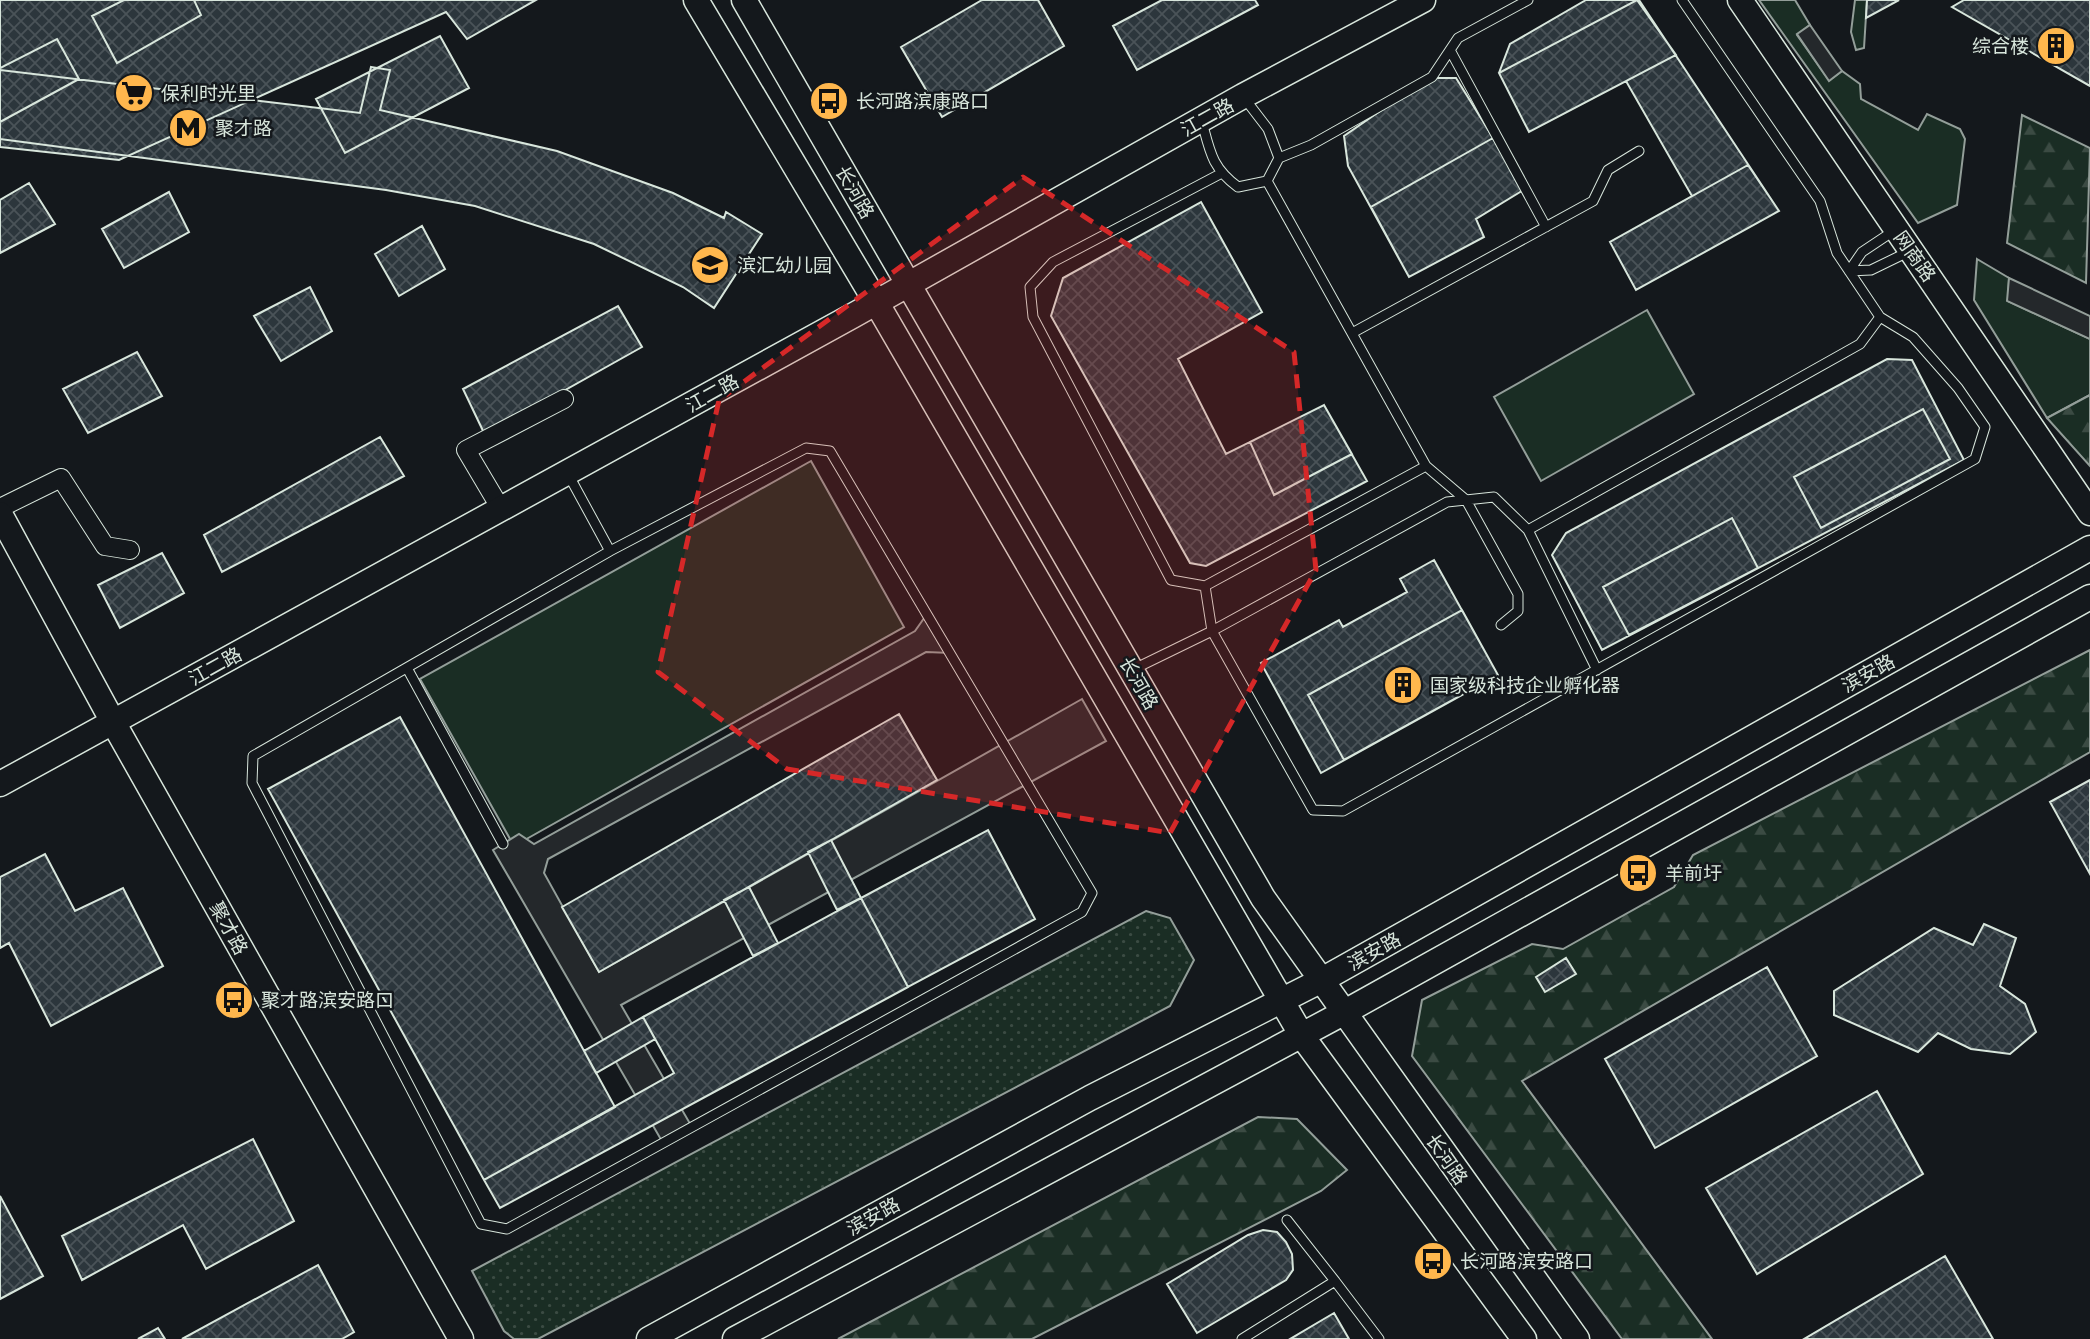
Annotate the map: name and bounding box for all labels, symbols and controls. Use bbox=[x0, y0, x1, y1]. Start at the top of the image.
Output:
building icon: 综合楼 bbox=[2035, 25, 2077, 67]
place label: 综合楼 bbox=[1972, 33, 2029, 60]
supermarket icon: 保利时光里 bbox=[113, 72, 155, 114]
place label: 保利时光里 bbox=[161, 80, 256, 107]
bus stop icon: 长河路滨康路口 bbox=[808, 80, 850, 122]
place label: 长河路滨康路口 bbox=[856, 88, 989, 115]
street label: 江二路 bbox=[1176, 92, 1239, 143]
metro station icon: 聚才路 bbox=[167, 107, 209, 149]
place label: 聚才路 bbox=[215, 115, 272, 142]
street label: 长河路 bbox=[829, 161, 881, 224]
street label: 网商路 bbox=[1887, 225, 1942, 287]
school or university icon: 滨汇幼儿园 bbox=[689, 244, 731, 286]
place label: 滨汇幼儿园 bbox=[737, 252, 832, 279]
street label: 江二路 bbox=[681, 368, 744, 419]
street label: 江二路 bbox=[184, 641, 247, 692]
street label: 滨安路 bbox=[1837, 648, 1900, 699]
street label: 长河路 bbox=[1113, 652, 1165, 715]
building icon: 国家级科技企业孵化器 bbox=[1382, 664, 1424, 706]
place label: 国家级科技企业孵化器 bbox=[1430, 672, 1620, 699]
bus stop icon: 羊前圩 bbox=[1617, 852, 1659, 894]
place label: 羊前圩 bbox=[1665, 860, 1722, 887]
street label: 聚才路 bbox=[203, 897, 254, 960]
street label: 滨安路 bbox=[1343, 926, 1406, 977]
bus stop icon: 聚才路滨安路口 bbox=[213, 979, 255, 1021]
place label: 聚才路滨安路口 bbox=[261, 987, 394, 1014]
street label: 长河路 bbox=[1419, 1128, 1474, 1190]
street label: 滨安路 bbox=[842, 1191, 905, 1242]
bus stop icon: 长河路滨安路口 bbox=[1412, 1240, 1454, 1282]
place label: 长河路滨安路口 bbox=[1460, 1248, 1593, 1275]

